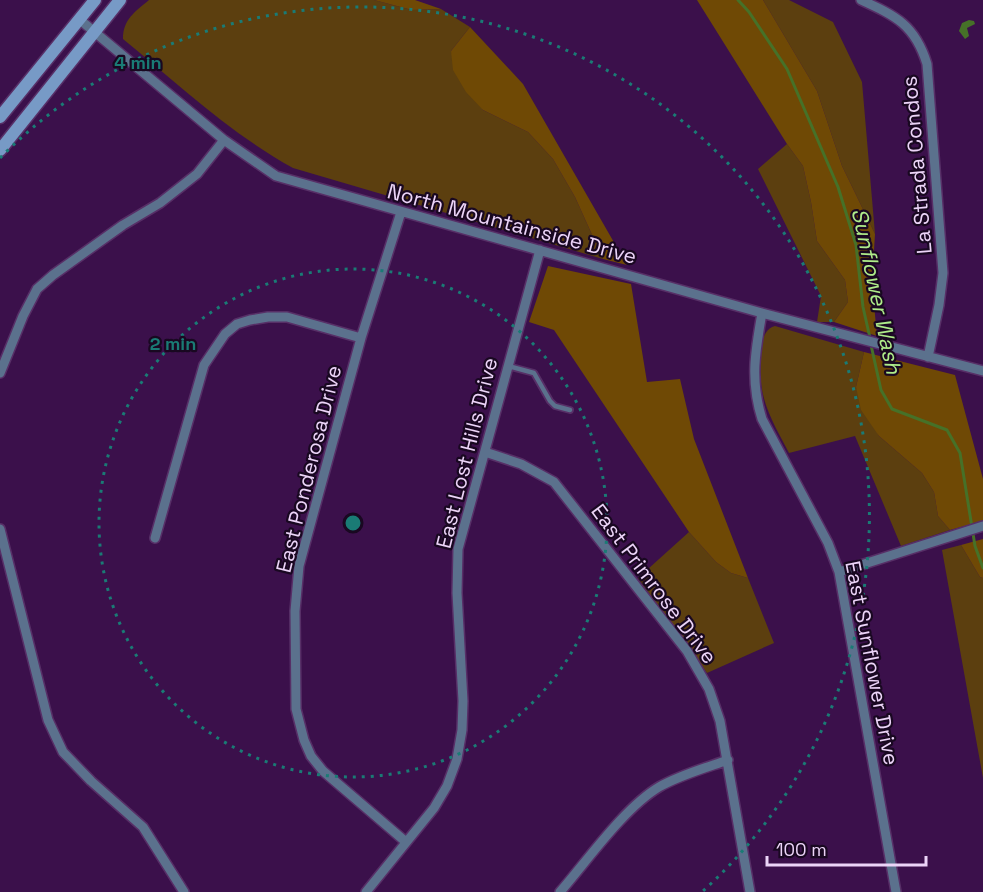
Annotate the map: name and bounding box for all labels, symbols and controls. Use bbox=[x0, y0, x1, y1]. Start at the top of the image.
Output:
text: 4 min bbox=[114, 51, 162, 74]
street label: La Strada Condos bbox=[895, 75, 938, 255]
street label: North Mountainside Drive bbox=[385, 177, 640, 270]
water label: Sunflower Wash bbox=[846, 205, 908, 377]
text: 2 min bbox=[150, 332, 196, 355]
street label: East Lost Hills Drive bbox=[430, 355, 503, 551]
street label: East Ponderosa Drive bbox=[270, 362, 347, 576]
street label: East Primrose Drive bbox=[585, 498, 723, 669]
centre of rings bbox=[343, 513, 363, 533]
street label: East Sunflower Drive bbox=[839, 559, 906, 767]
scale bar bbox=[767, 829, 926, 867]
text: 100 m bbox=[776, 838, 827, 861]

